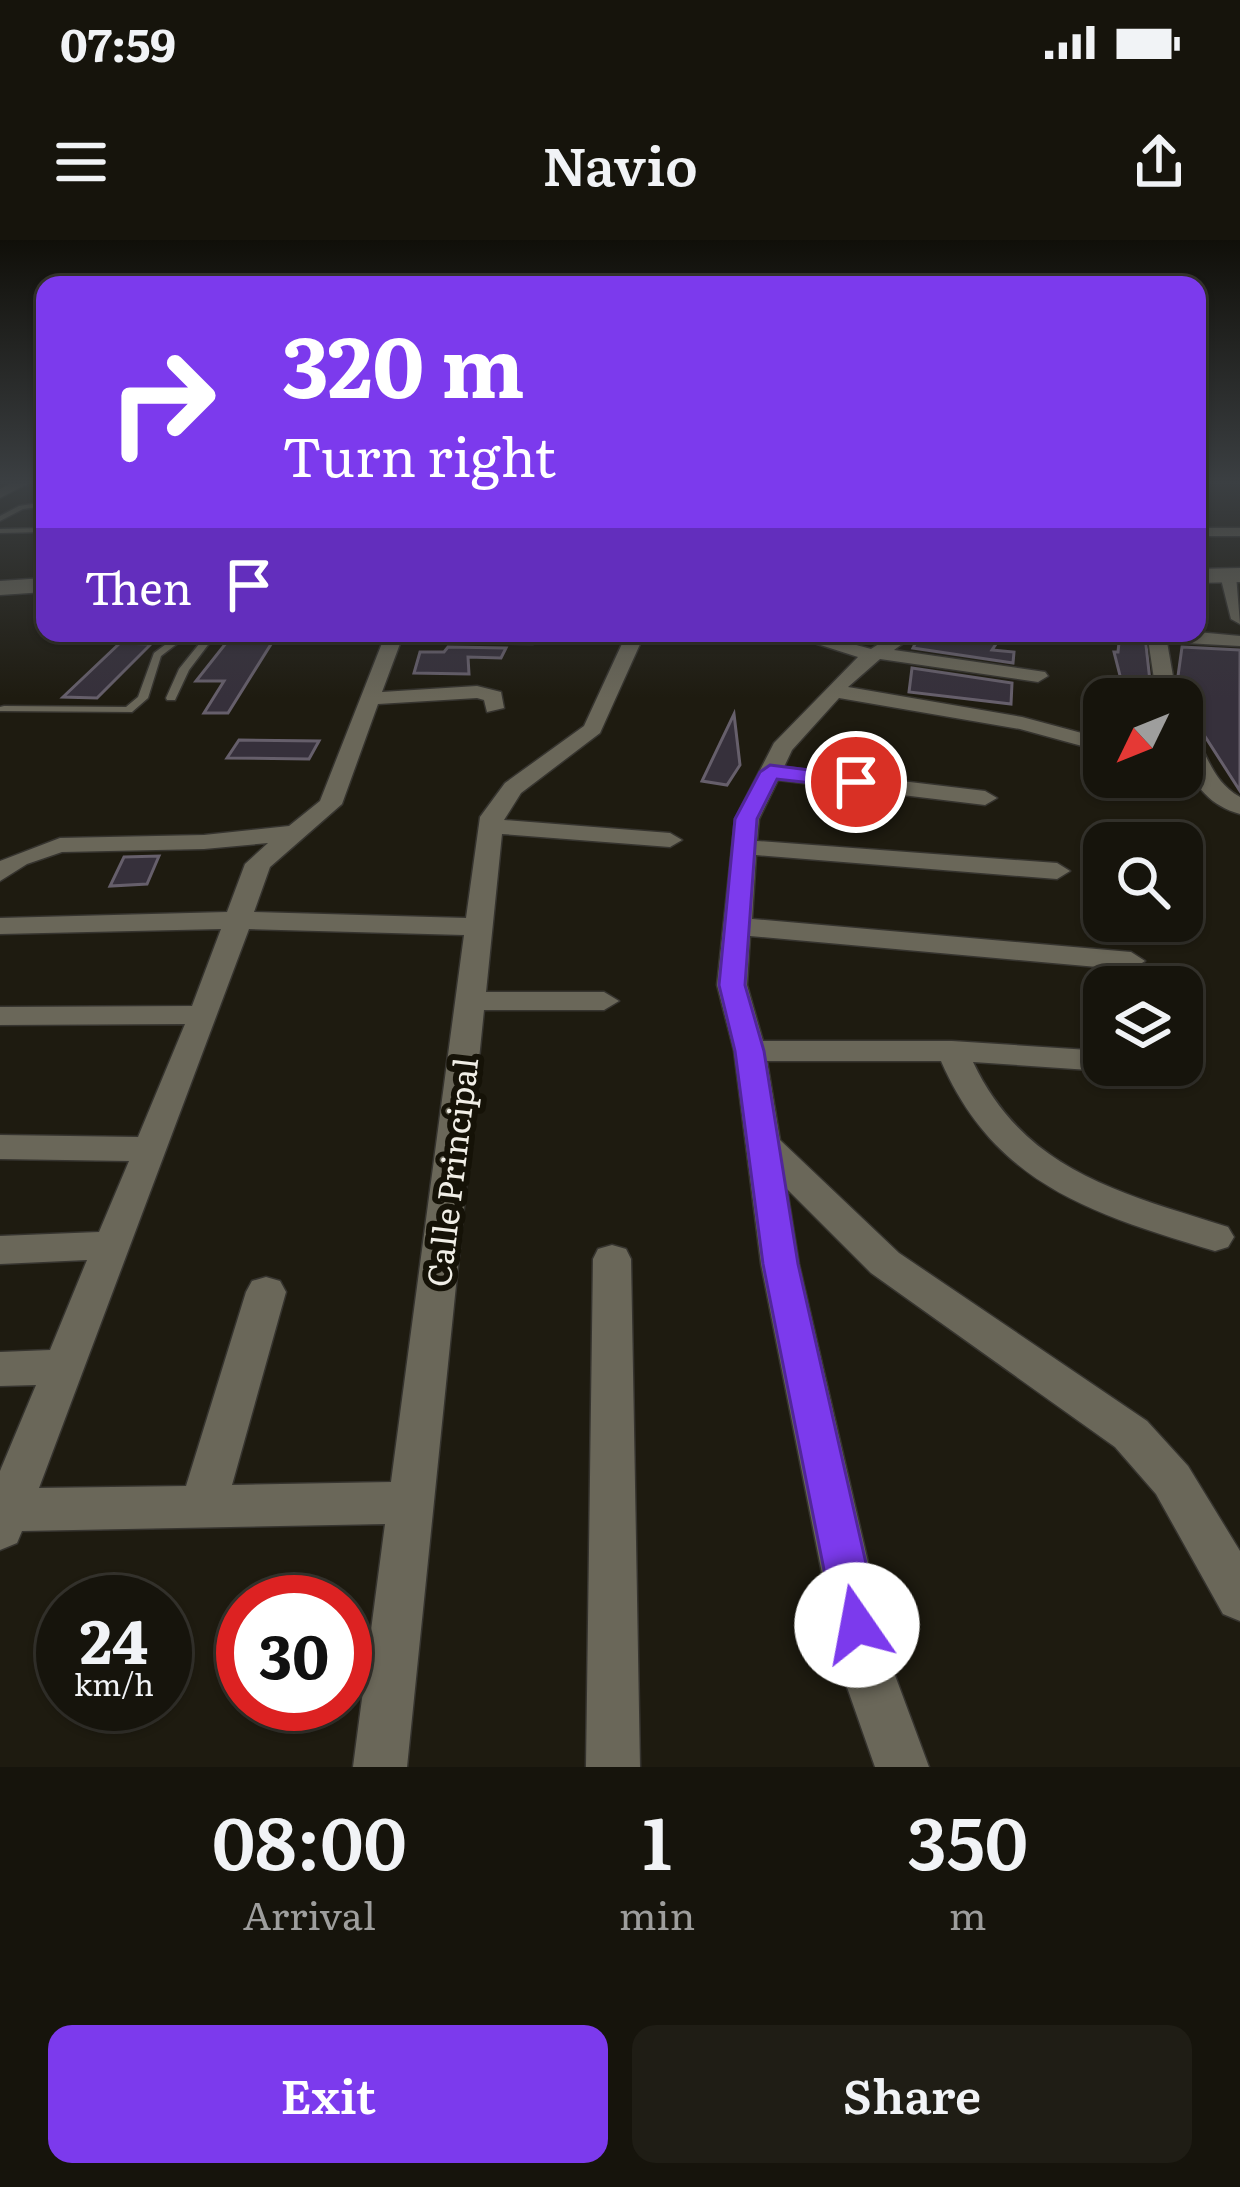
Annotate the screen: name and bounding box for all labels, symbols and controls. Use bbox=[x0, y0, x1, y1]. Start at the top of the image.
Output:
text: 07:59 bbox=[60, 9, 176, 76]
text: Navio bbox=[542, 122, 698, 203]
icon: menu bbox=[48, 129, 114, 195]
icon: share bbox=[1126, 129, 1192, 195]
text: 320 m bbox=[282, 299, 525, 424]
icon: right bbox=[84, 324, 240, 480]
text: Turn right bbox=[282, 413, 556, 494]
text: Then bbox=[84, 552, 192, 619]
icon: arrive bbox=[216, 552, 282, 618]
north arrow bbox=[1083, 678, 1203, 798]
map controls bbox=[1083, 678, 1203, 1086]
pin bbox=[805, 731, 907, 833]
icon: arrive bbox=[823, 749, 889, 815]
button: search bbox=[1083, 822, 1203, 942]
button: layers bbox=[1083, 966, 1203, 1086]
street label: Calle Principal bbox=[412, 1054, 488, 1290]
position arrow bbox=[794, 1562, 920, 1688]
speed limit sign: 30 bbox=[216, 1575, 372, 1731]
text: 24 bbox=[80, 1593, 148, 1682]
text: km/h bbox=[74, 1661, 154, 1705]
text: 08:00 bbox=[212, 1785, 407, 1892]
text: 1 bbox=[642, 1785, 672, 1892]
text: 350 bbox=[907, 1785, 1028, 1892]
text: Arrival bbox=[243, 1884, 376, 1942]
text: min bbox=[619, 1884, 695, 1942]
text: m bbox=[949, 1884, 987, 1942]
button: Exit bbox=[48, 2025, 608, 2163]
button: Share bbox=[632, 2025, 1192, 2163]

